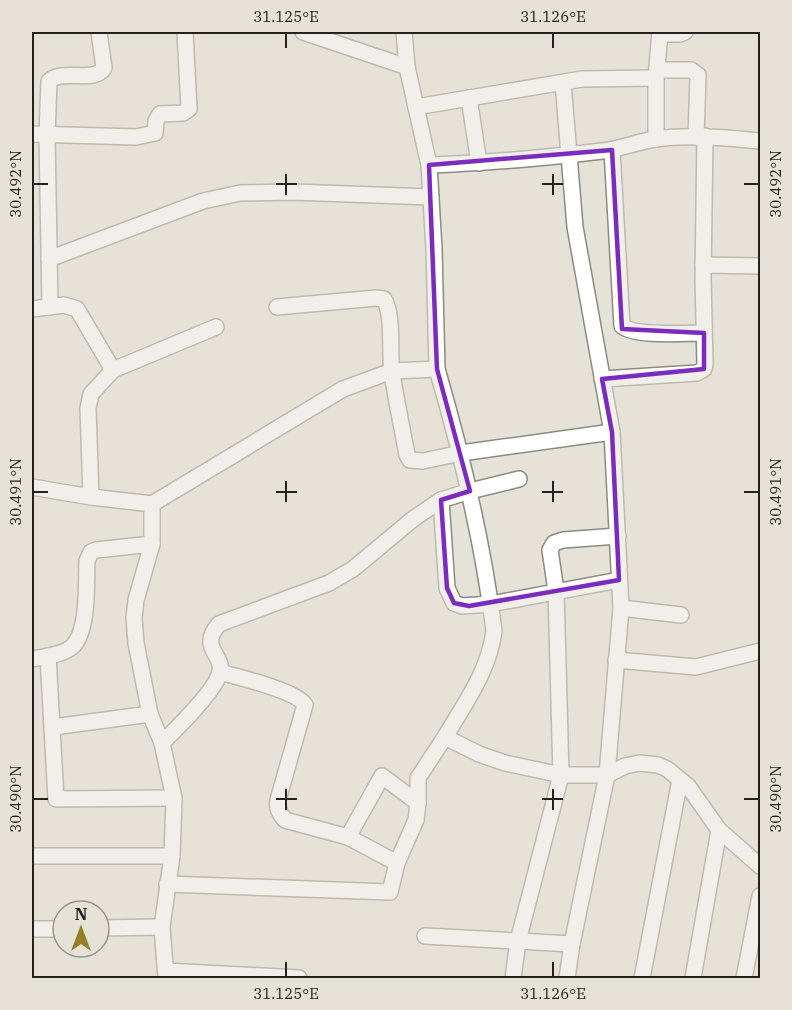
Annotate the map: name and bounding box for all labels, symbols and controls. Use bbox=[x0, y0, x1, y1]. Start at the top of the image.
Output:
text: 31.125°E bbox=[253, 7, 319, 26]
text: 31.126°E bbox=[520, 7, 586, 26]
text: 30.492°N bbox=[6, 150, 25, 218]
text: 30.492°N bbox=[766, 150, 785, 218]
text: 30.491°N bbox=[6, 458, 25, 526]
text: 30.491°N bbox=[766, 458, 785, 526]
text: 30.490°N bbox=[6, 765, 25, 833]
text: 30.490°N bbox=[766, 765, 785, 833]
north arrow bbox=[51, 899, 111, 959]
text: N bbox=[75, 904, 87, 924]
text: 31.125°E bbox=[253, 984, 319, 1003]
text: 31.126°E bbox=[520, 984, 586, 1003]

